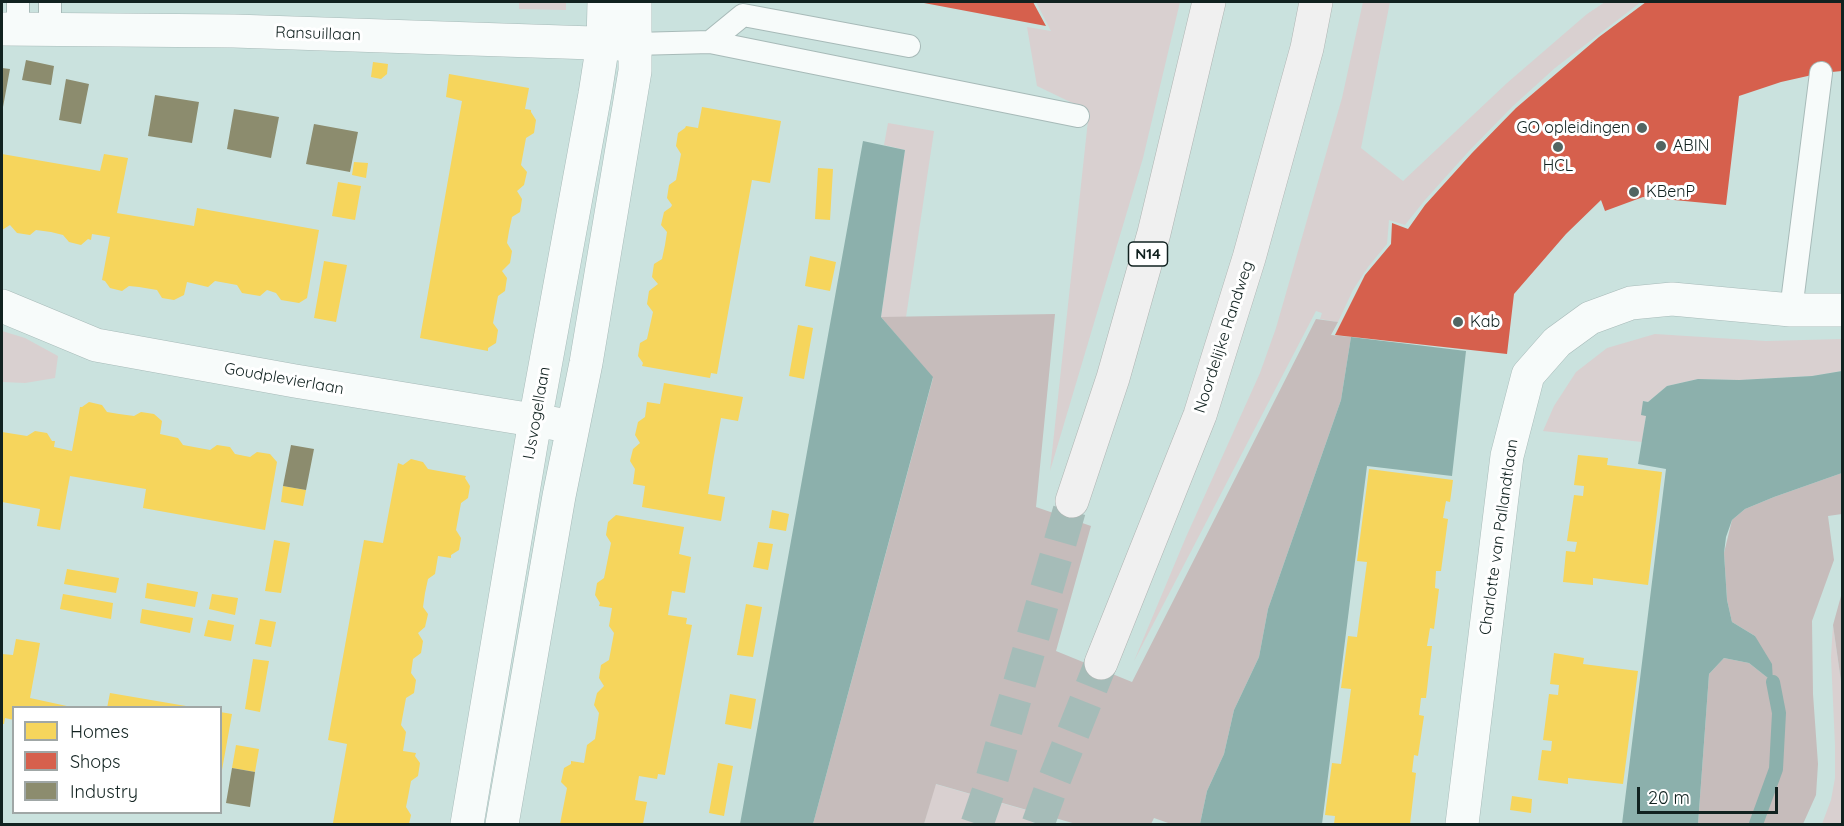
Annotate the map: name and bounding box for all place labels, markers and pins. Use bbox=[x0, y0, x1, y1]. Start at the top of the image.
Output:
place label: GO opleidingen bbox=[1517, 118, 1630, 138]
marker: GO opleidingen bbox=[1635, 121, 1649, 135]
place label: ABIN bbox=[1673, 136, 1709, 156]
marker: ABIN bbox=[1654, 139, 1668, 153]
marker: HCL bbox=[1551, 140, 1565, 154]
place label: HCL bbox=[1543, 156, 1573, 176]
place label: KBenP bbox=[1646, 182, 1695, 202]
marker: KBenP bbox=[1627, 185, 1641, 199]
place label: Kab bbox=[1470, 312, 1500, 332]
marker: Kab bbox=[1451, 315, 1465, 329]

